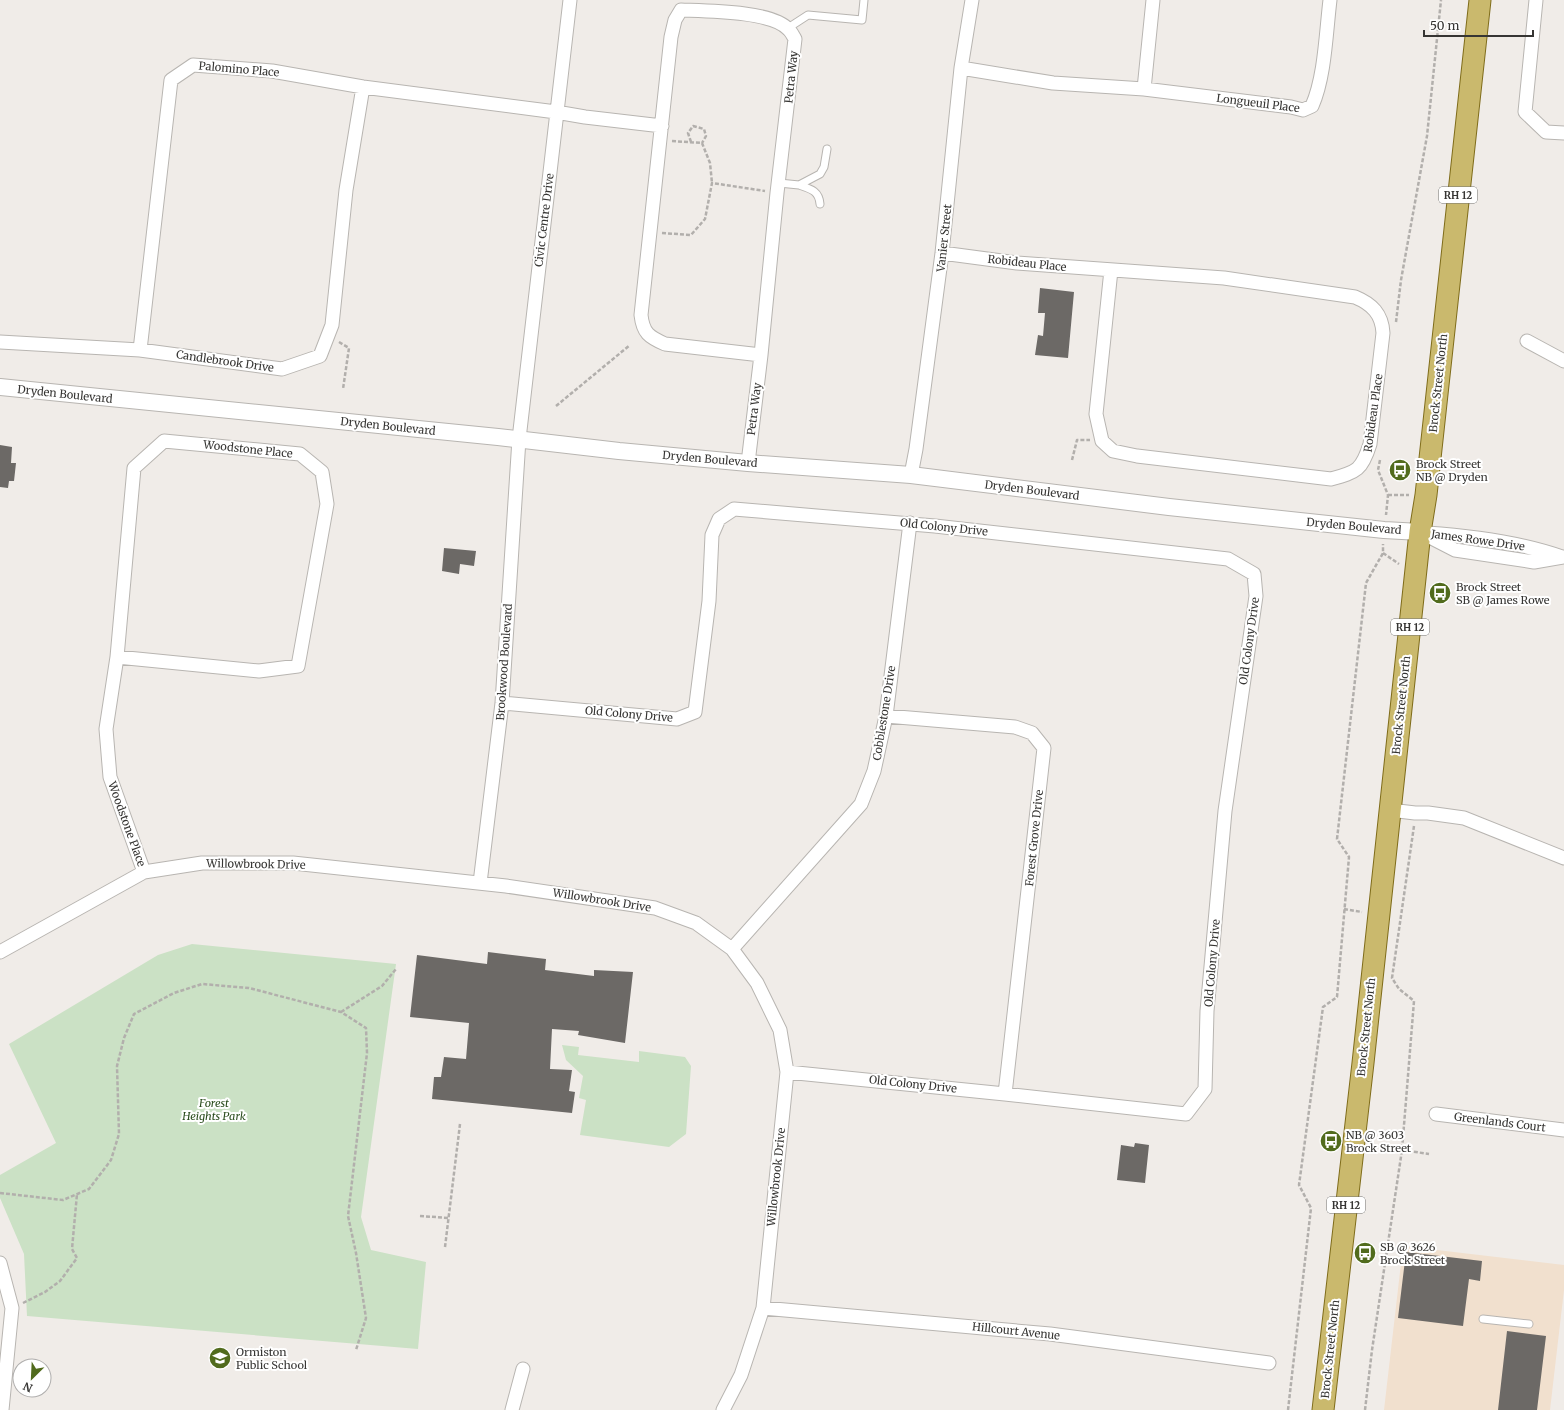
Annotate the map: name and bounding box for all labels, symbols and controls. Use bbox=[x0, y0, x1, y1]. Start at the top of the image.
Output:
scale bar bbox=[1424, 12, 1533, 38]
text: 50 m bbox=[1430, 18, 1459, 33]
street label: Petra Way bbox=[781, 49, 801, 104]
street label: Palomino Place bbox=[198, 58, 280, 80]
street label: Longueuil Place bbox=[1216, 91, 1301, 115]
street label: Civic Centre Drive bbox=[531, 172, 557, 268]
road number: RH 12 bbox=[1439, 187, 1477, 203]
street label: Vanier Street bbox=[933, 203, 955, 274]
street label: Robideau Place bbox=[987, 252, 1067, 274]
street label: Brock Street North bbox=[1426, 332, 1450, 433]
street label: Candlebrook Drive bbox=[175, 347, 275, 375]
street label: Robideau Place bbox=[1361, 373, 1385, 453]
street label: Petra Way bbox=[744, 381, 764, 436]
street label: Dryden Boulevard bbox=[17, 382, 114, 406]
street label: Dryden Boulevard bbox=[340, 414, 437, 438]
street label: Woodstone Place bbox=[202, 437, 294, 461]
street label: Dryden Boulevard bbox=[662, 448, 759, 470]
bus stop icon: Brock Street NB @ Dryden bbox=[1387, 457, 1413, 483]
place label: Brock Street NB @ Dryden bbox=[1416, 457, 1488, 484]
street label: Dryden Boulevard bbox=[984, 477, 1081, 503]
street label: Old Colony Drive bbox=[899, 515, 989, 539]
street label: Dryden Boulevard bbox=[1306, 515, 1403, 537]
street label: James Rowe Drive bbox=[1429, 526, 1526, 554]
bus stop icon: Brock Street SB @ James Rowe bbox=[1427, 580, 1453, 606]
place label: Brock Street SB @ James Rowe bbox=[1456, 580, 1550, 607]
street label: Old Colony Drive bbox=[1236, 596, 1262, 686]
street label: Brookwood Boulevard bbox=[493, 603, 515, 721]
road number: RH 12 bbox=[1391, 619, 1429, 635]
street label: Brock Street North bbox=[1389, 654, 1413, 755]
street label: Cobblestone Drive bbox=[870, 664, 898, 761]
street label: Old Colony Drive bbox=[584, 703, 674, 725]
street label: Woodstone Place bbox=[105, 779, 149, 869]
street label: Forest Grove Drive bbox=[1022, 789, 1046, 887]
street label: Willowbrook Drive bbox=[205, 856, 306, 872]
street label: Willowbrook Drive bbox=[551, 885, 652, 915]
street label: Old Colony Drive bbox=[1201, 918, 1223, 1008]
street label: Brock Street North bbox=[1354, 976, 1378, 1077]
street label: Old Colony Drive bbox=[868, 1072, 958, 1096]
park label: Forest Heights Park bbox=[181, 1096, 246, 1123]
street label: Greenlands Court bbox=[1453, 1109, 1547, 1135]
street label: Willowbrook Drive bbox=[764, 1127, 788, 1228]
bus stop icon: NB @ 3603 Brock Street bbox=[1318, 1128, 1344, 1154]
place label: NB @ 3603 Brock Street bbox=[1346, 1128, 1412, 1155]
road number: RH 12 bbox=[1327, 1197, 1365, 1213]
bus stop icon: SB @ 3626 Brock Street bbox=[1352, 1240, 1378, 1266]
place label: SB @ 3626 Brock Street bbox=[1380, 1240, 1446, 1267]
street label: Brock Street North bbox=[1318, 1298, 1342, 1399]
street label: Hillcourt Avenue bbox=[971, 1319, 1061, 1343]
school or university icon: Ormiston Public School bbox=[207, 1345, 233, 1371]
place label: Ormiston Public School bbox=[236, 1345, 308, 1372]
north arrow bbox=[12, 1358, 52, 1398]
text: N bbox=[21, 1379, 35, 1395]

